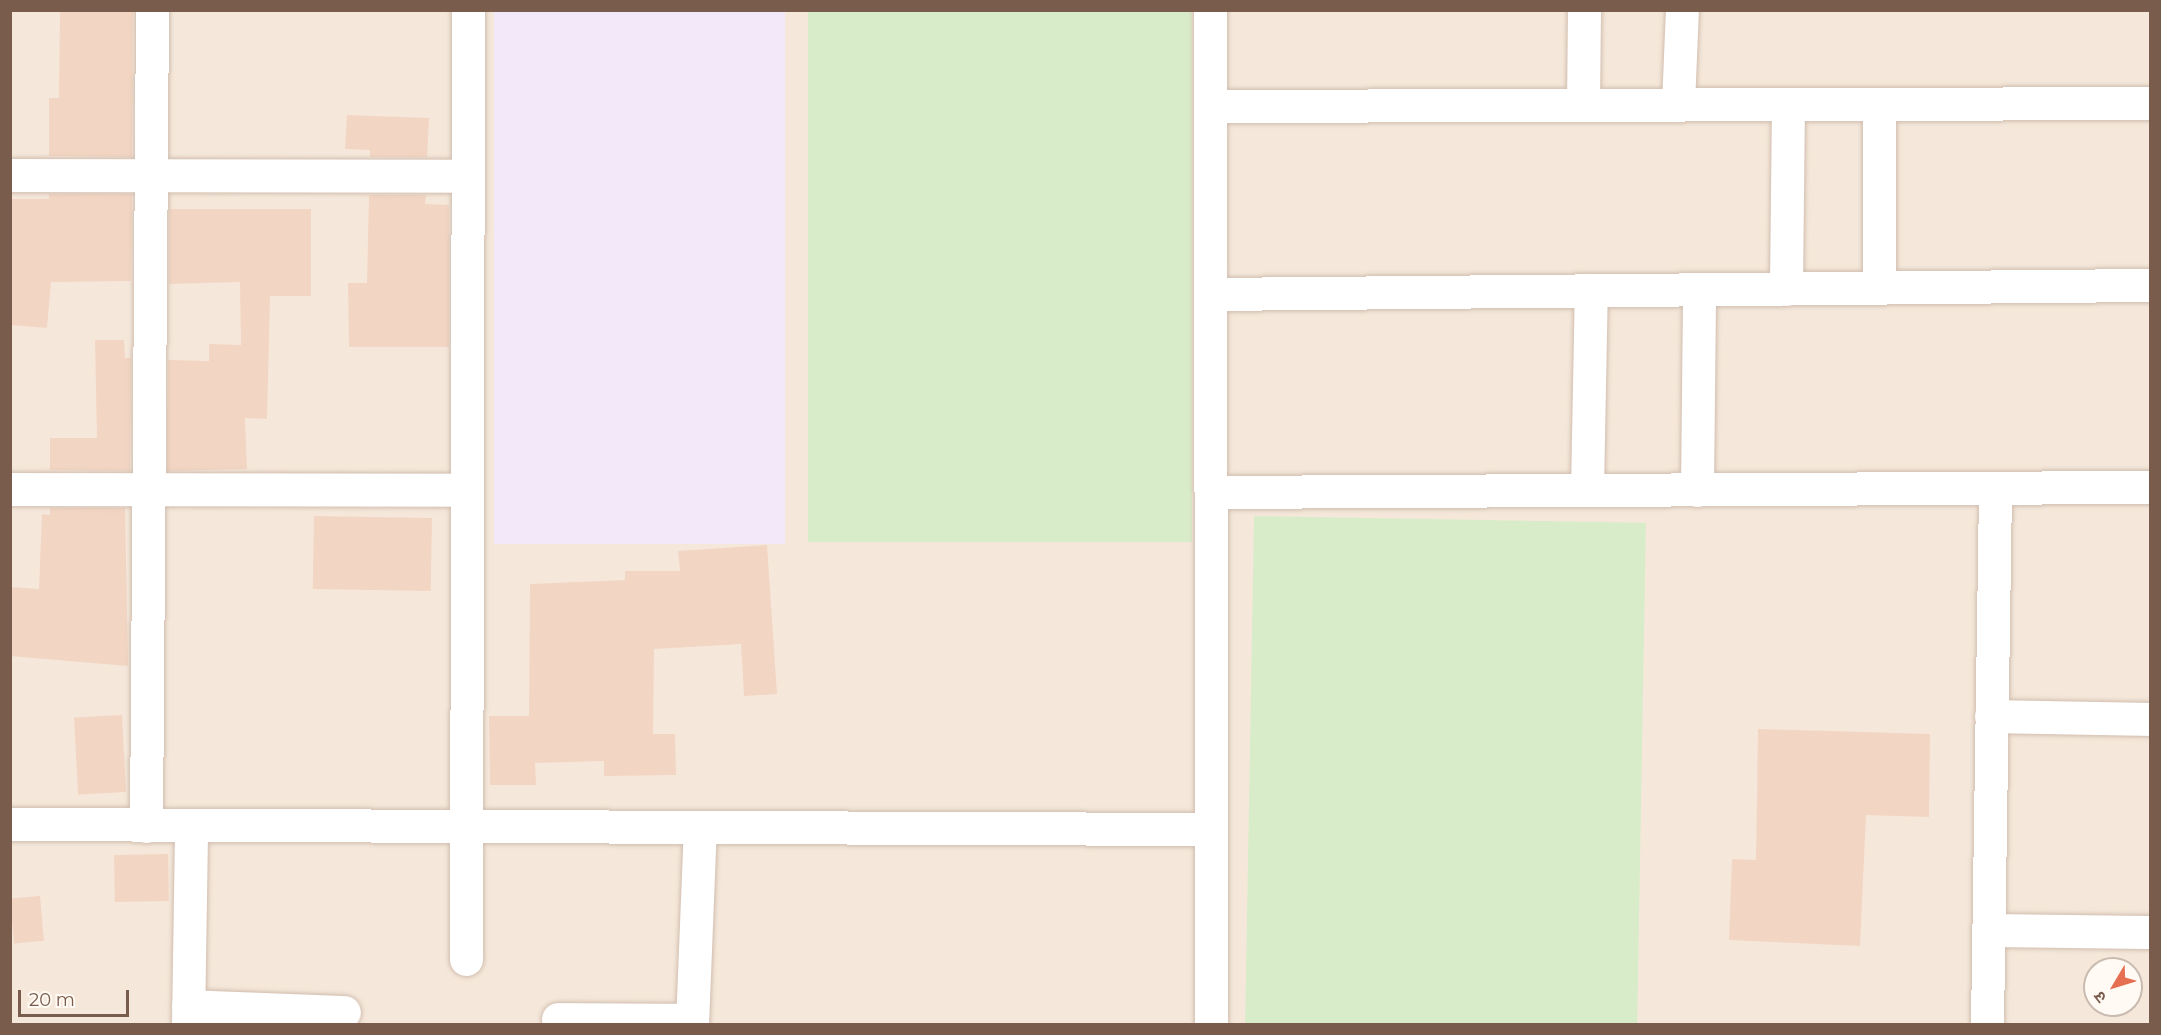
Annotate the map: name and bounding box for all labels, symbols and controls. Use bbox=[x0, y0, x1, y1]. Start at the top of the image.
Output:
north arrow bbox=[2083, 957, 2143, 1017]
scale bar bbox=[21, 978, 132, 1016]
text: उ bbox=[2090, 988, 2110, 1007]
text: 20 m bbox=[29, 989, 75, 1011]

